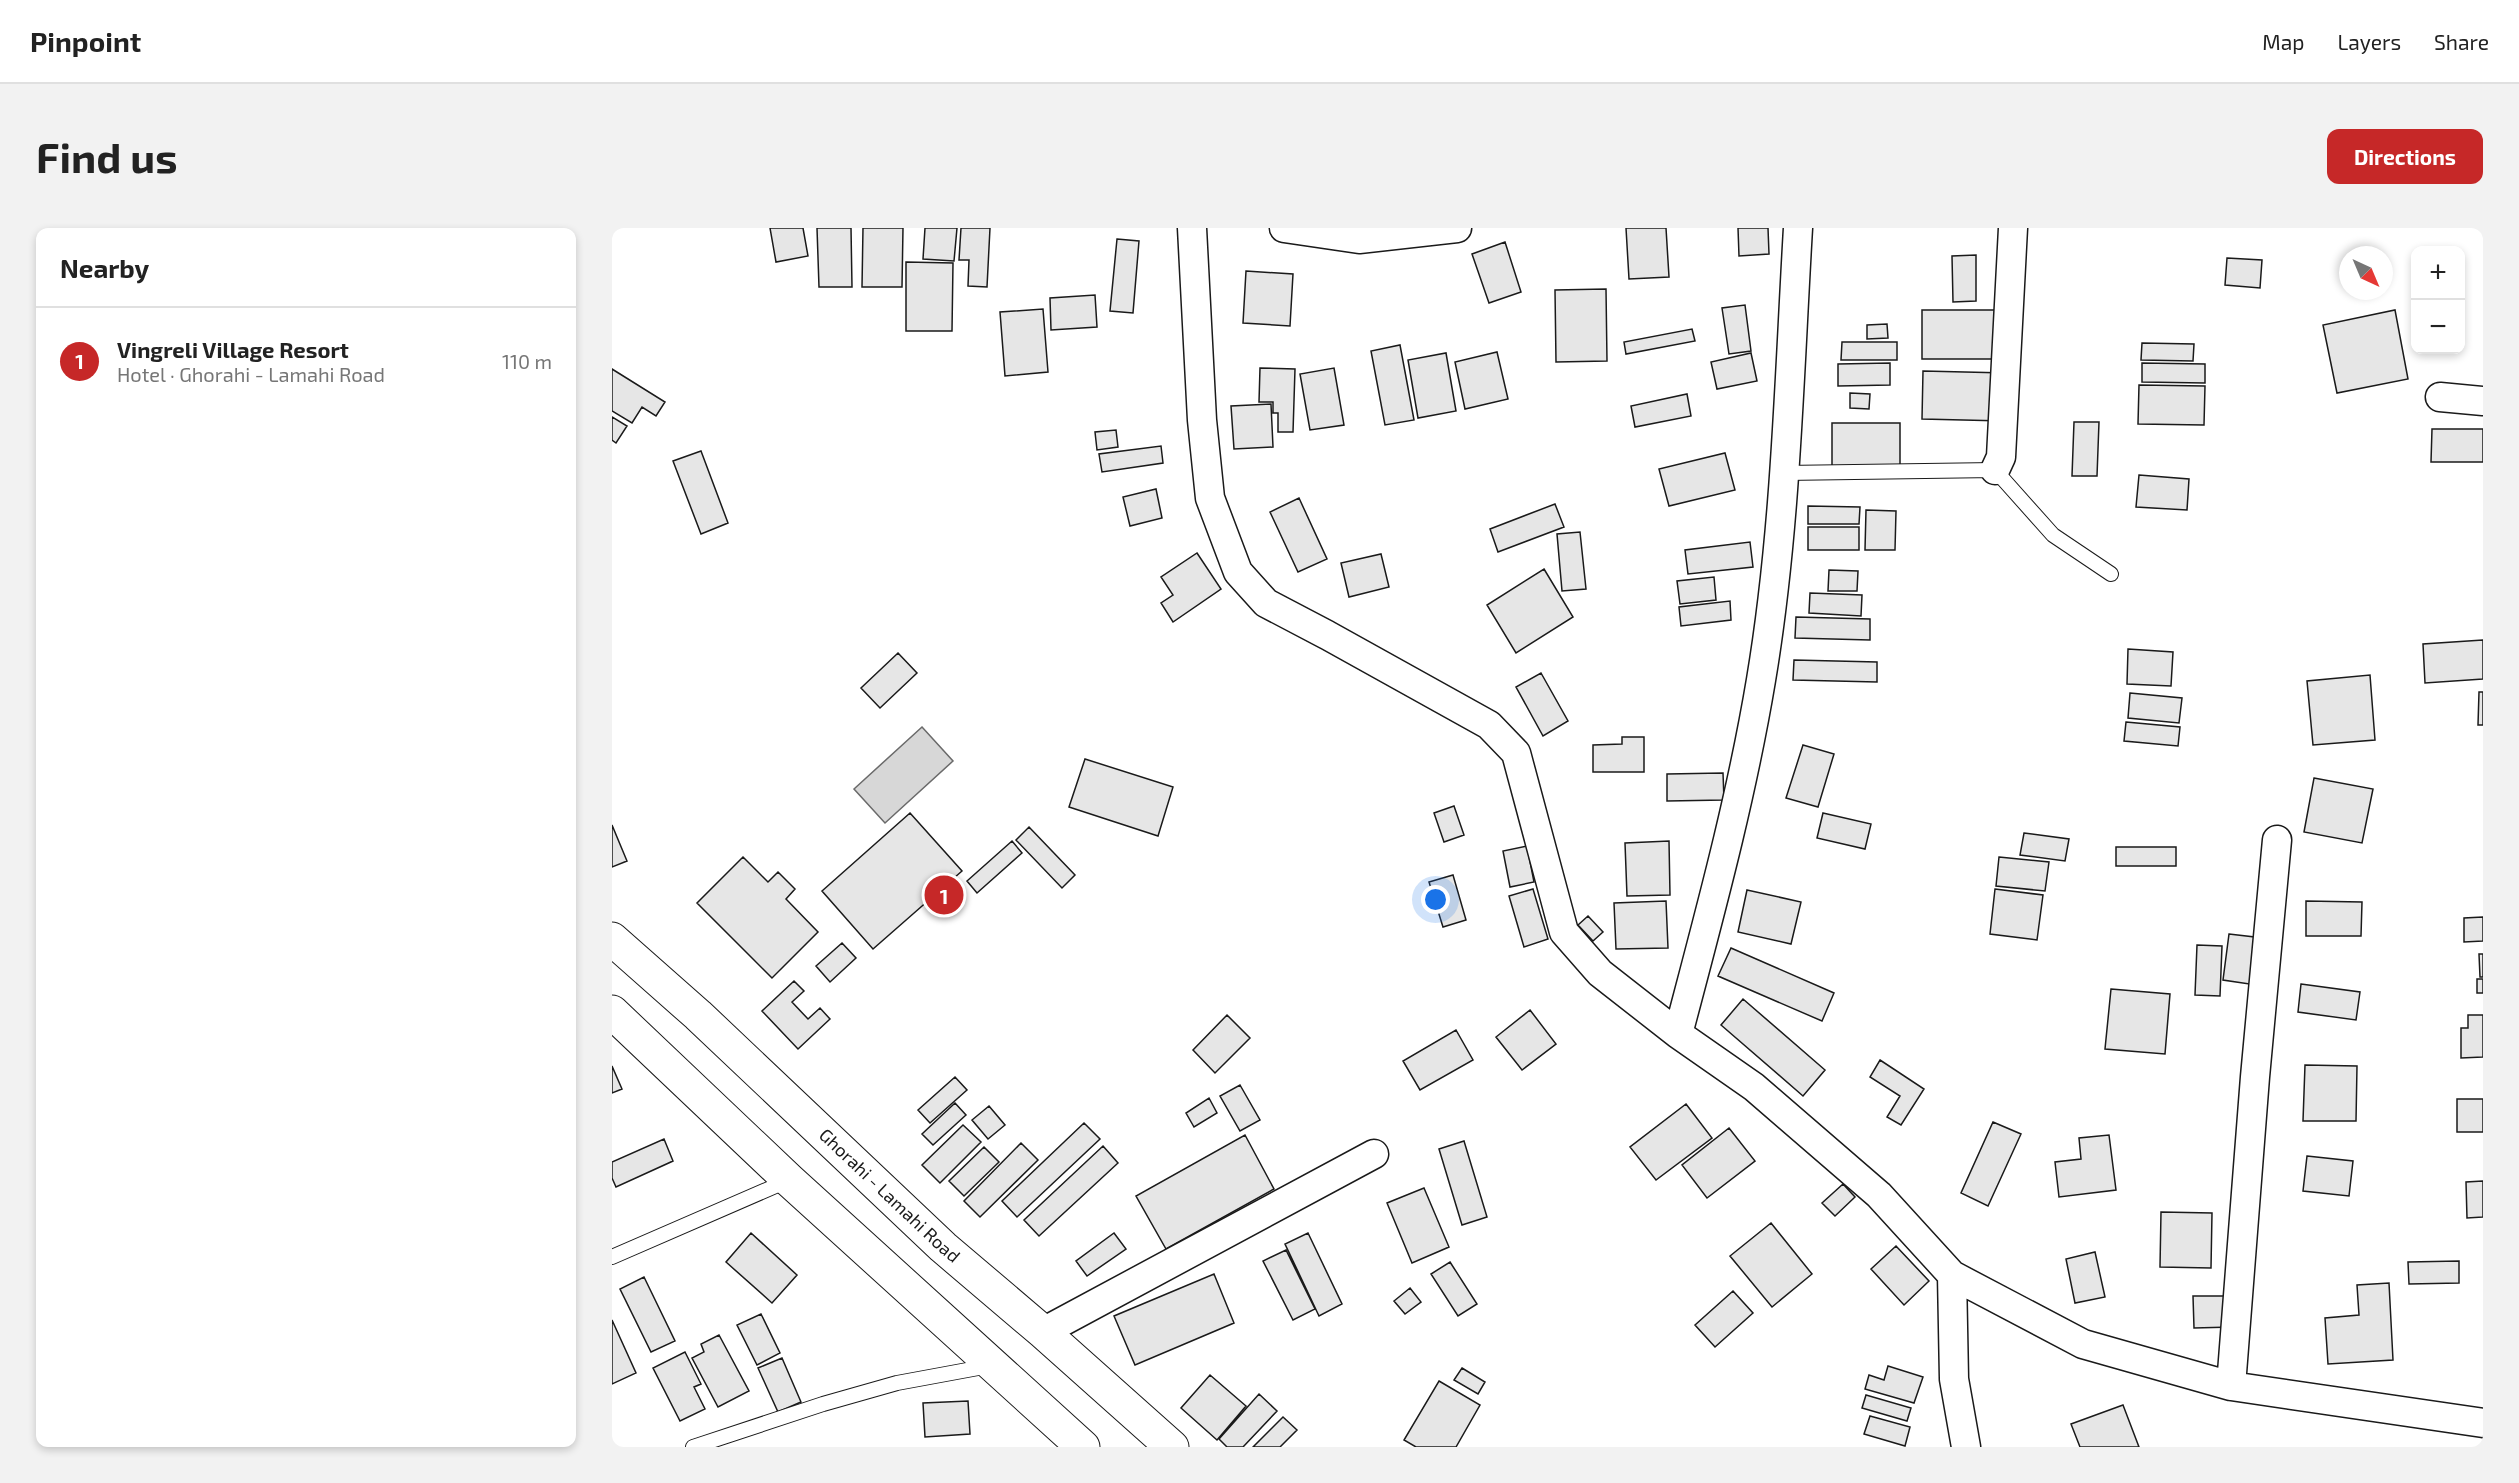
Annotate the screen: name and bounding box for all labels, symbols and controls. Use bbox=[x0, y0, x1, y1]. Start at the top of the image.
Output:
text: Pinpoint bbox=[30, 24, 141, 58]
text: Map bbox=[2262, 29, 2304, 54]
text: Layers bbox=[2337, 29, 2401, 54]
text: Share bbox=[2434, 29, 2489, 54]
button: Directions bbox=[2327, 129, 2483, 184]
text: Find us bbox=[36, 131, 178, 181]
north arrow bbox=[2339, 246, 2393, 300]
map controls bbox=[2411, 246, 2465, 354]
button: + bbox=[2411, 246, 2465, 300]
text: Nearby bbox=[60, 252, 149, 283]
button: − bbox=[2411, 300, 2465, 354]
text: Vingreli Village Resort bbox=[117, 336, 349, 362]
text: 1 bbox=[75, 349, 84, 373]
text: 110 m bbox=[502, 349, 552, 373]
text: Hotel · Ghorahi - Lamahi Road bbox=[117, 362, 385, 386]
pin: 1 bbox=[924, 872, 964, 918]
your location bbox=[1421, 885, 1450, 914]
street label: Ghorahi - Lamahi Road bbox=[815, 1124, 965, 1267]

